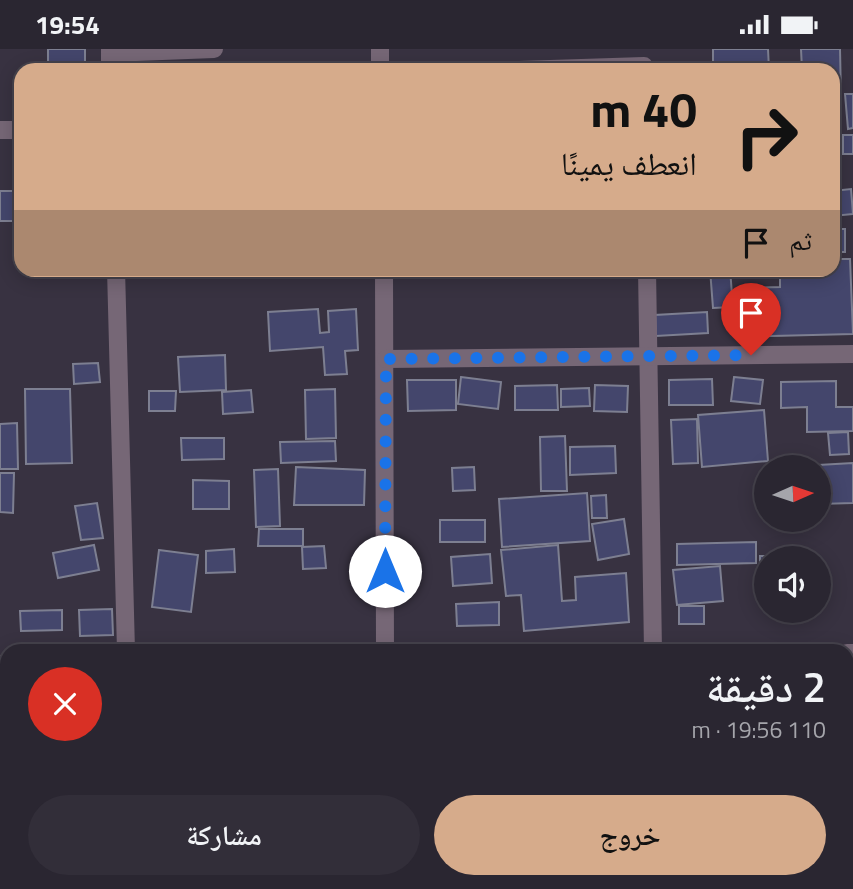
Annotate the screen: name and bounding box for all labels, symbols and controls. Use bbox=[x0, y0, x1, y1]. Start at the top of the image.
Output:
text: 19:54 bbox=[35, 5, 100, 44]
text: 40 m bbox=[590, 71, 697, 146]
icon: right bbox=[721, 91, 812, 182]
text: انعطف يمينًا bbox=[561, 139, 697, 187]
text: ثم bbox=[789, 221, 812, 260]
icon: arrive bbox=[737, 224, 775, 262]
pin bbox=[721, 283, 781, 355]
icon: arrive bbox=[732, 294, 770, 332]
north arrow bbox=[754, 455, 831, 532]
map controls bbox=[754, 455, 831, 623]
position arrow bbox=[348, 534, 422, 608]
button: sound bbox=[754, 546, 831, 623]
text: 2 دقيقة bbox=[706, 654, 826, 718]
button: close bbox=[28, 667, 102, 741]
text: 110 m · 19:56 bbox=[691, 712, 826, 747]
button: مشاركة bbox=[28, 795, 420, 875]
button: خروج bbox=[434, 795, 826, 875]

